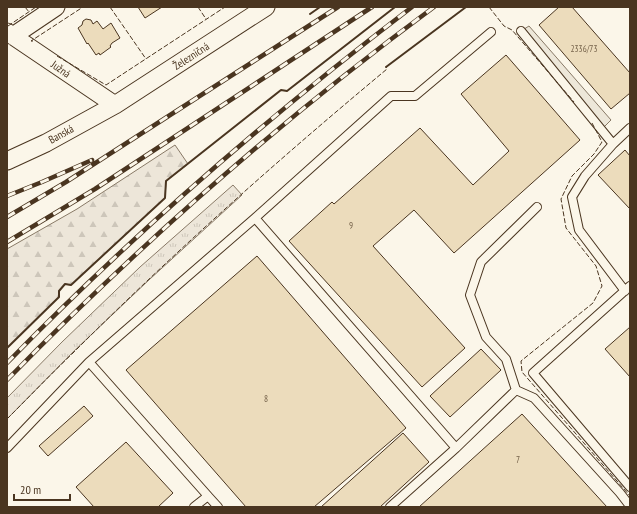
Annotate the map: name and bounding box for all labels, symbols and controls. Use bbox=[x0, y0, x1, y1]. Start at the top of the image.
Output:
street label: Železničná bbox=[170, 39, 212, 73]
house number: 2336/73 bbox=[571, 43, 597, 54]
street label: Južná bbox=[48, 57, 73, 81]
street label: Banská bbox=[46, 121, 76, 147]
house number: 9 bbox=[349, 220, 353, 231]
house number: 8 bbox=[264, 393, 268, 404]
house number: 7 bbox=[516, 454, 520, 465]
scale bar bbox=[14, 476, 70, 502]
text: 20 m bbox=[20, 482, 41, 497]

